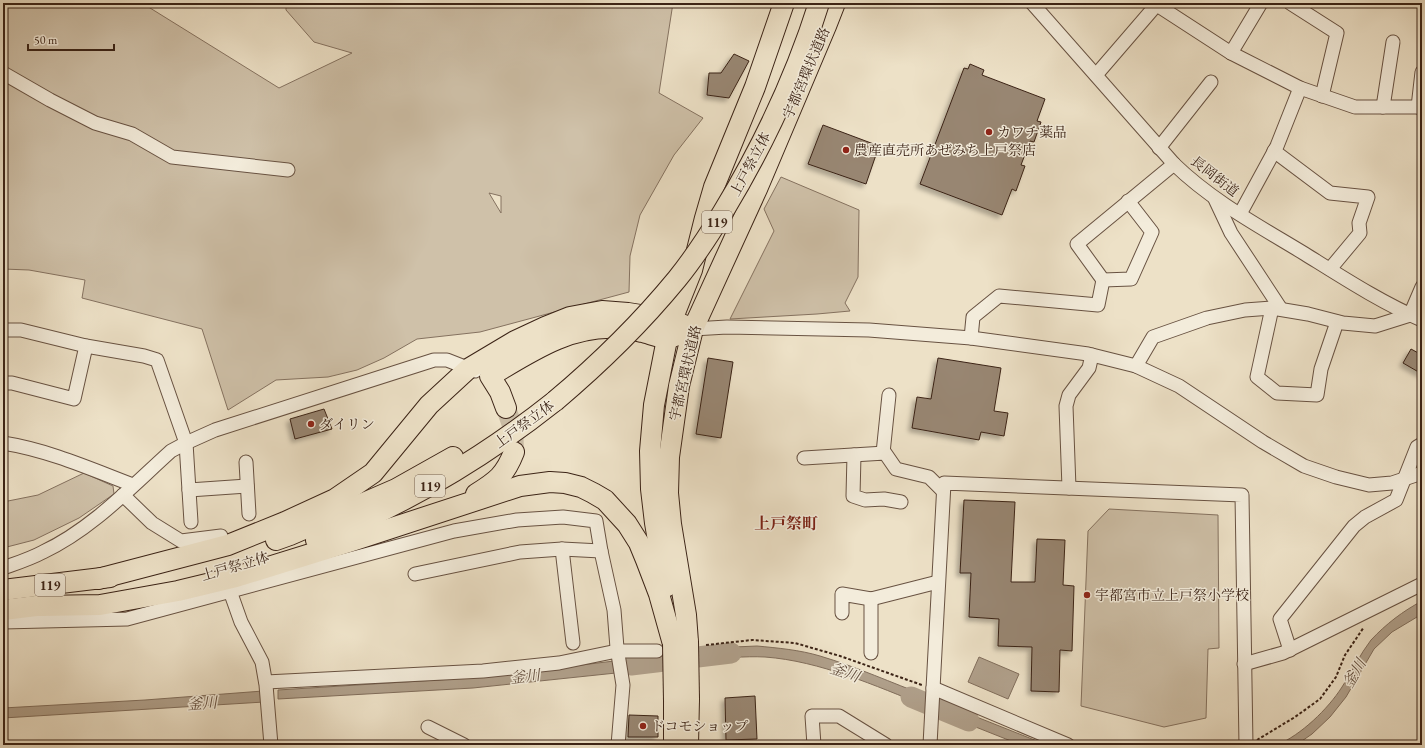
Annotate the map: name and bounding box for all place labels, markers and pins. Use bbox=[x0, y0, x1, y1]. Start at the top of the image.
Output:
place label: カワチ薬品 bbox=[997, 123, 1067, 141]
marker: カワチ薬品 bbox=[984, 127, 994, 137]
place label: 農産直売所あぜみち上戸祭店 bbox=[854, 141, 1036, 159]
marker: 農産直売所あぜみち上戸祭店 bbox=[841, 145, 851, 155]
place label: ダイリン bbox=[319, 415, 375, 433]
marker: ダイリン bbox=[306, 419, 316, 429]
place label: 宇都宮市立上戸祭小学校 bbox=[1095, 586, 1249, 604]
marker: 宇都宮市立上戸祭小学校 bbox=[1082, 590, 1092, 600]
place label: ドコモショップ bbox=[651, 717, 748, 735]
marker: ドコモショップ bbox=[638, 721, 648, 731]

